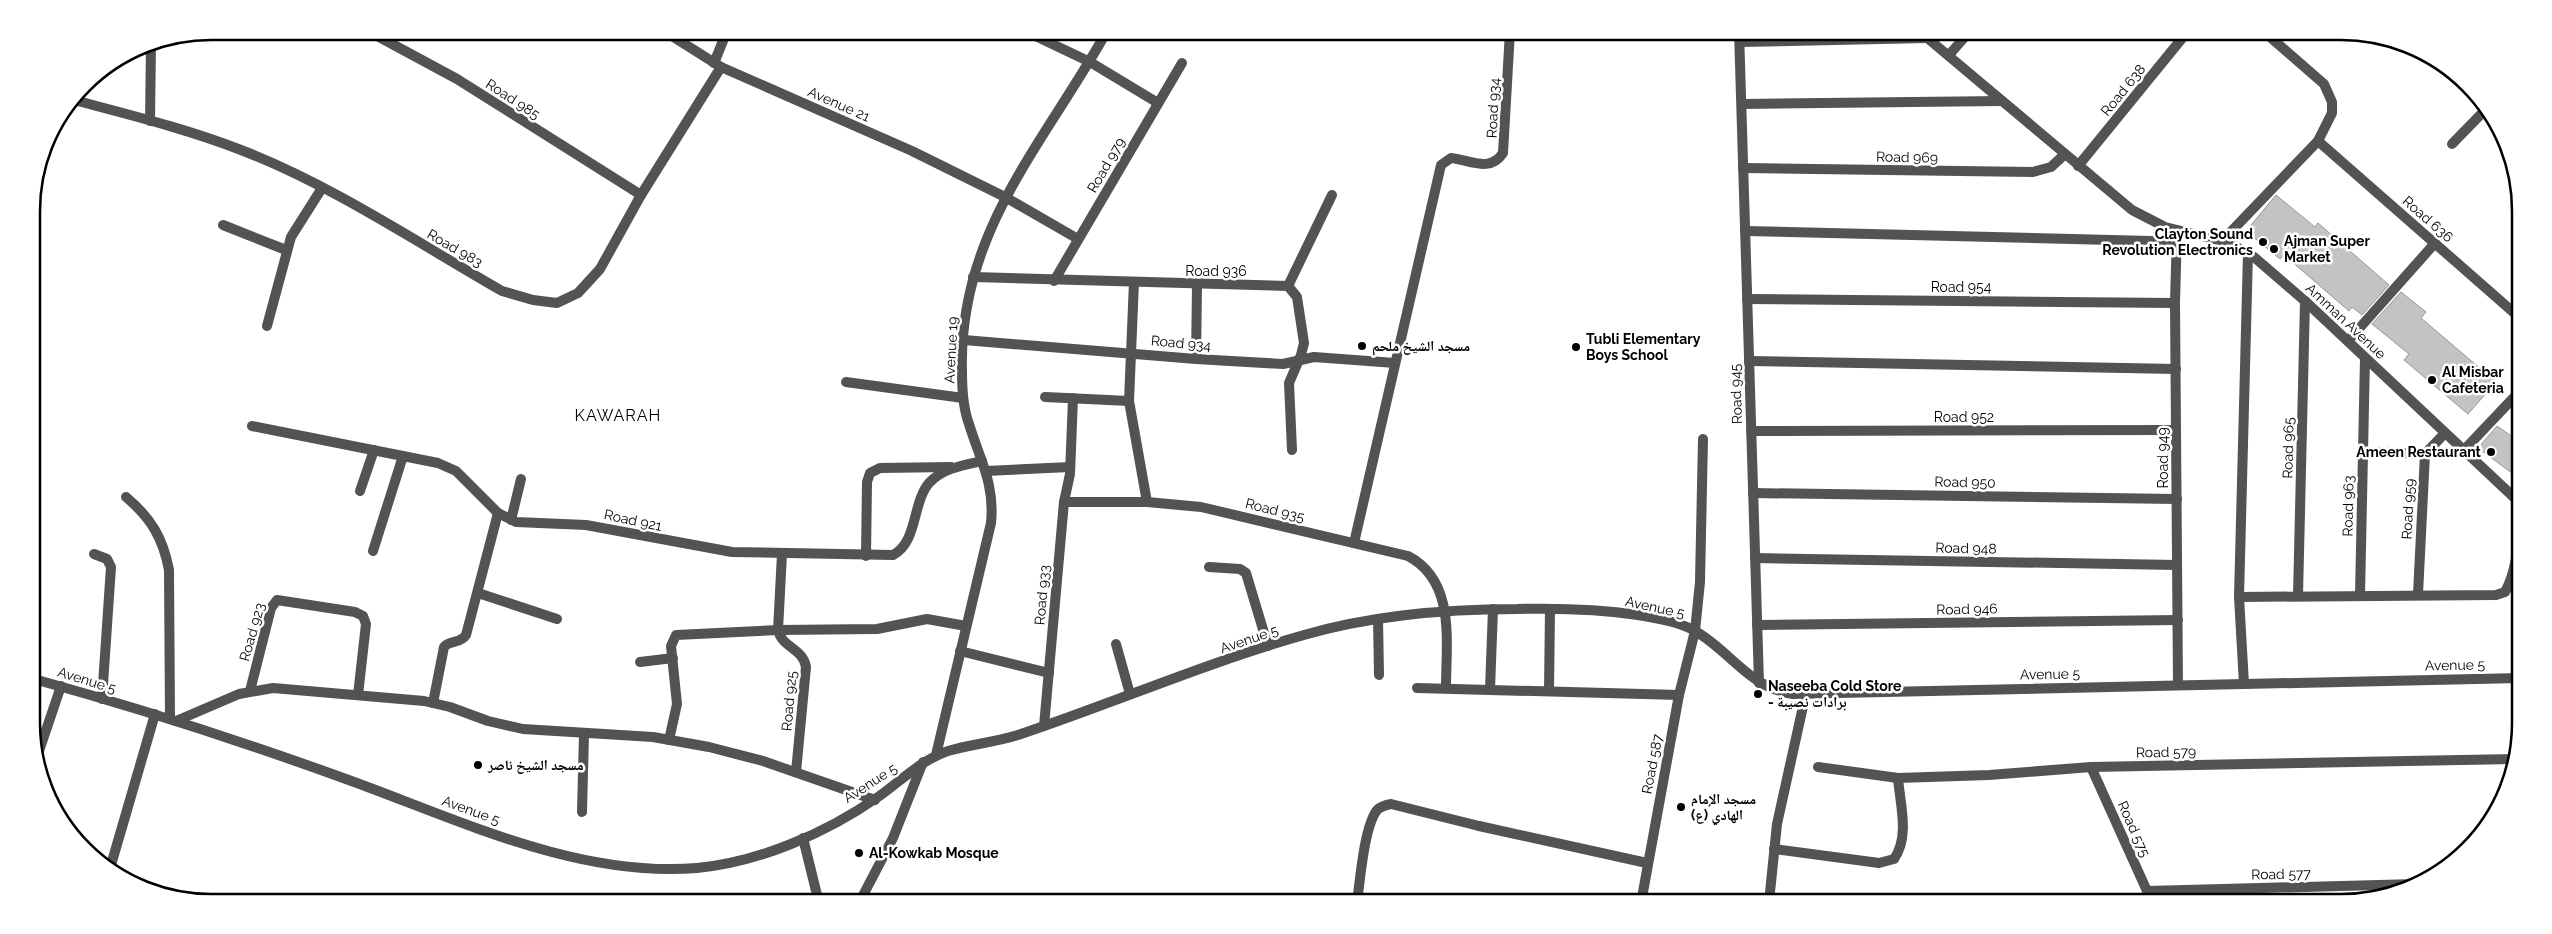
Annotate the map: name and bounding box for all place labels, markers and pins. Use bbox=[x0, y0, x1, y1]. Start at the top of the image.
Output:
place label: Clayton Sound Revolution Electronics bbox=[2102, 226, 2253, 258]
place label: Ajman Super Market bbox=[2284, 233, 2370, 265]
marker: Clayton Sound Revolution Electronics bbox=[2257, 236, 2269, 248]
marker: Ajman Super Market bbox=[2268, 243, 2280, 255]
place label: Tubli Elementary Boys School bbox=[1586, 331, 1701, 363]
place label: مسجد الشيخ ملحم bbox=[1372, 338, 1470, 356]
marker: مسجد الشيخ ملحم bbox=[1356, 340, 1368, 352]
marker: Tubli Elementary Boys School bbox=[1570, 341, 1582, 353]
place label: Al Misbar Cafeteria bbox=[2442, 364, 2504, 396]
marker: Al Misbar Cafeteria bbox=[2426, 374, 2438, 386]
place label: Ameen Restaurant bbox=[2356, 444, 2482, 460]
marker: Ameen Restaurant bbox=[2485, 446, 2497, 458]
place label: Naseeba Cold Store - برادات نصيبة bbox=[1768, 678, 1902, 711]
marker: Naseeba Cold Store - برادات نصيبة bbox=[1752, 688, 1764, 700]
place label: مسجد الشيخ ناصر bbox=[487, 757, 584, 774]
marker: مسجد الشيخ ناصر bbox=[472, 759, 484, 771]
place label: مسجد الإمام الهادي (ع) bbox=[1691, 791, 1756, 826]
marker: مسجد الإمام الهادي (ع) bbox=[1675, 801, 1687, 813]
place label: Al-Kowkab Mosque bbox=[869, 845, 999, 861]
marker: Al-Kowkab Mosque bbox=[853, 847, 865, 859]

